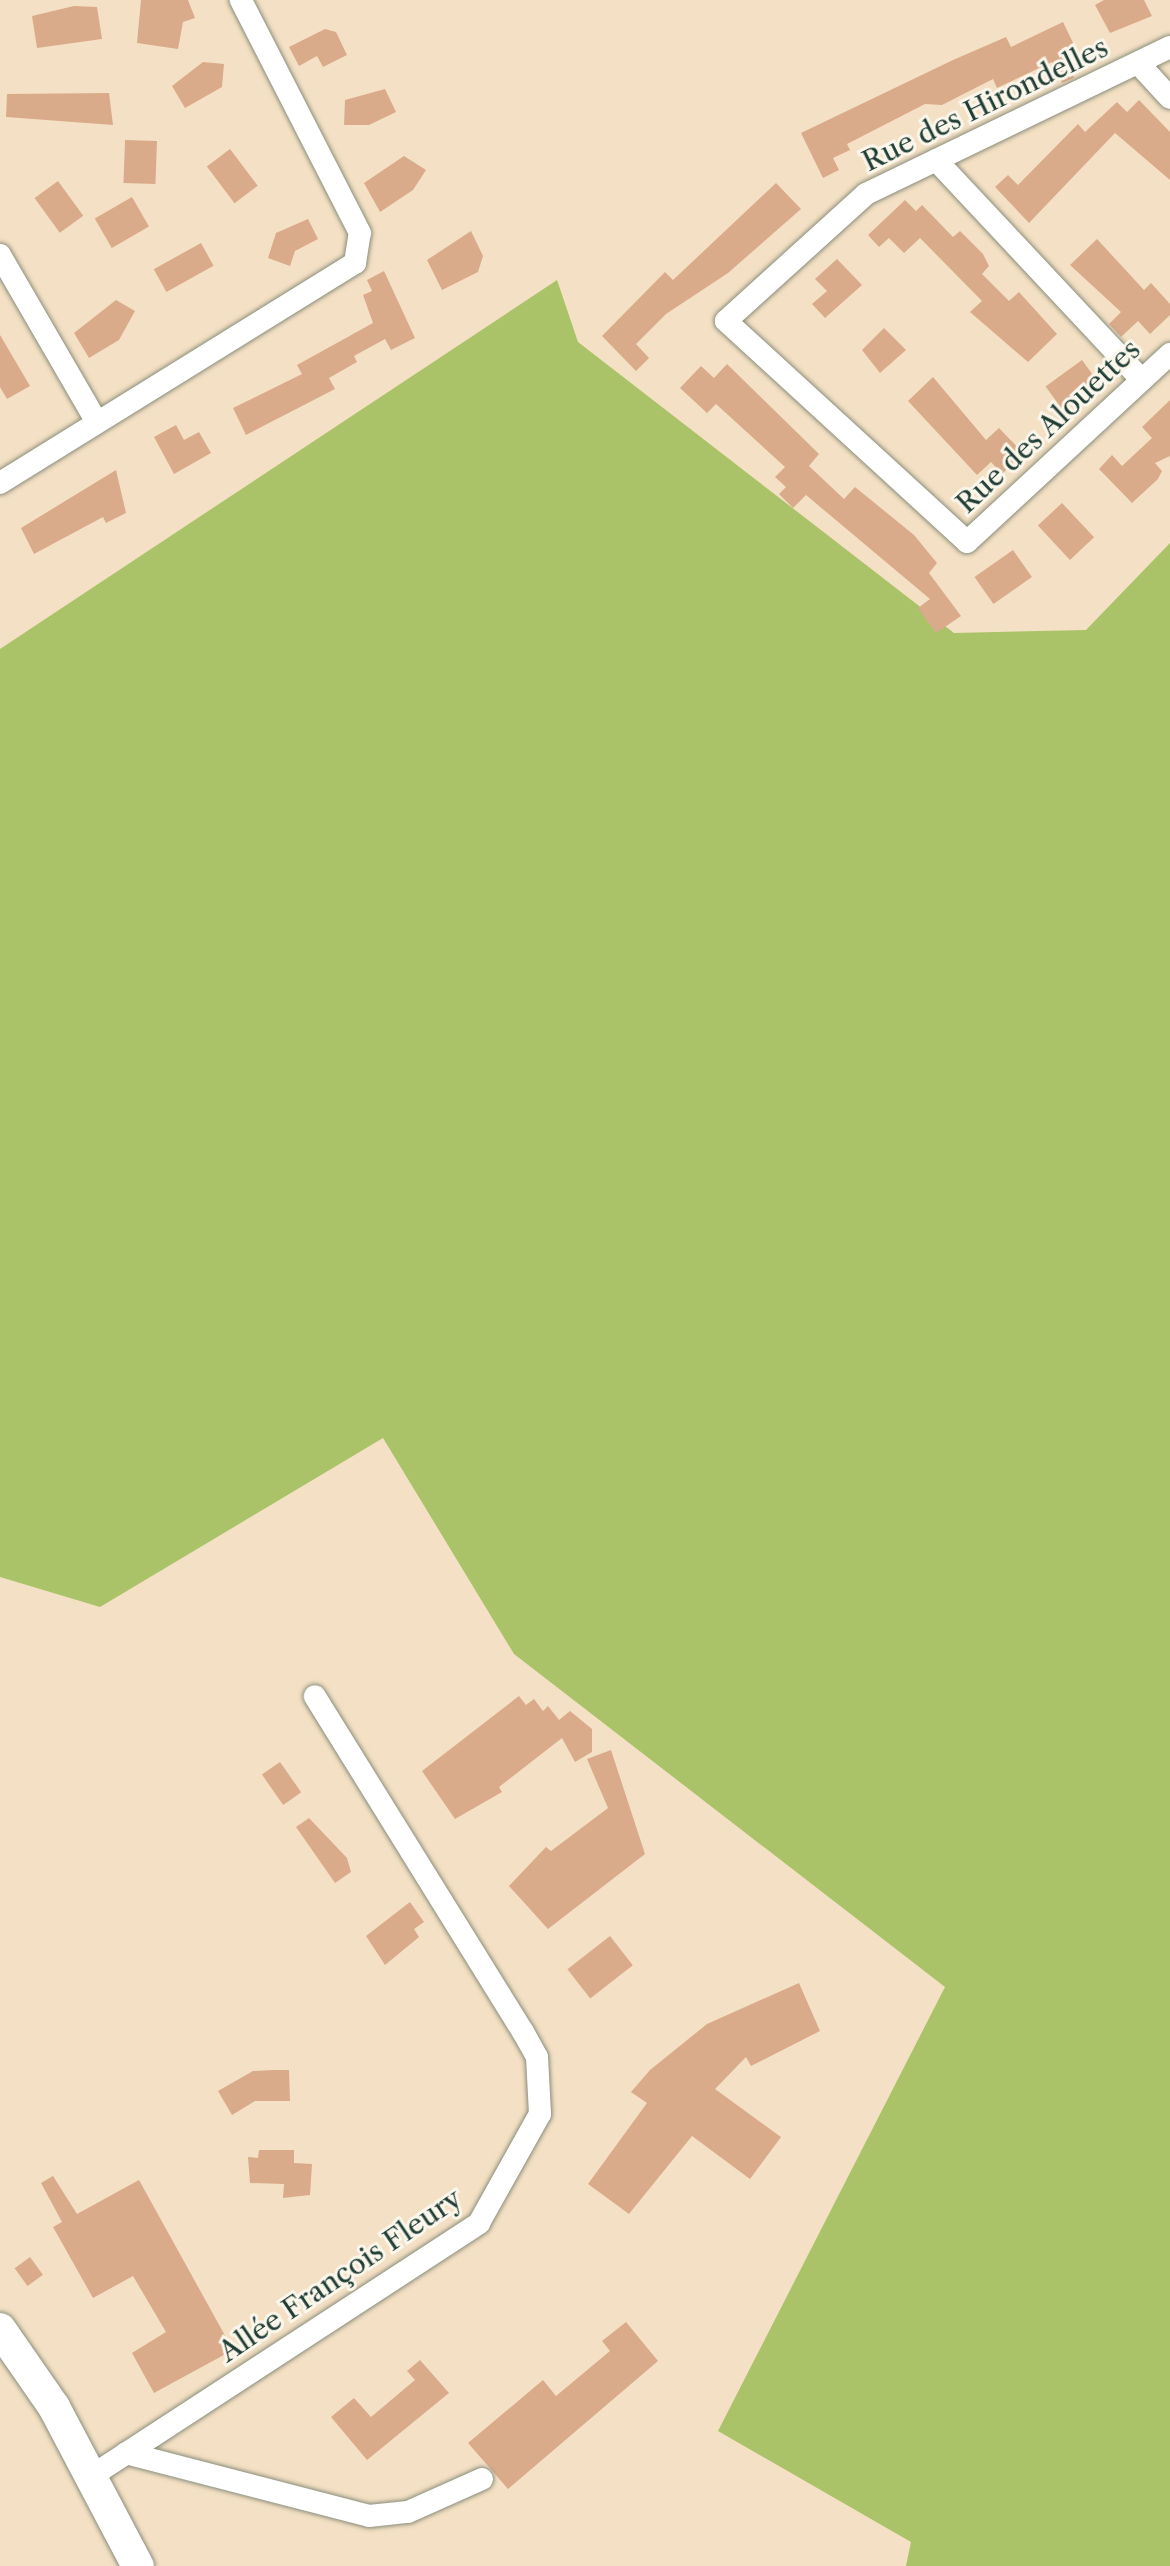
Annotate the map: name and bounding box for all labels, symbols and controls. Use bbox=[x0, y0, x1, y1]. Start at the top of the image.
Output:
street label: Rue des Hirondelles bbox=[857, 30, 1113, 178]
street label: Rue des Alouettes bbox=[949, 332, 1147, 520]
street label: Allée François Fleury bbox=[212, 2181, 468, 2369]

